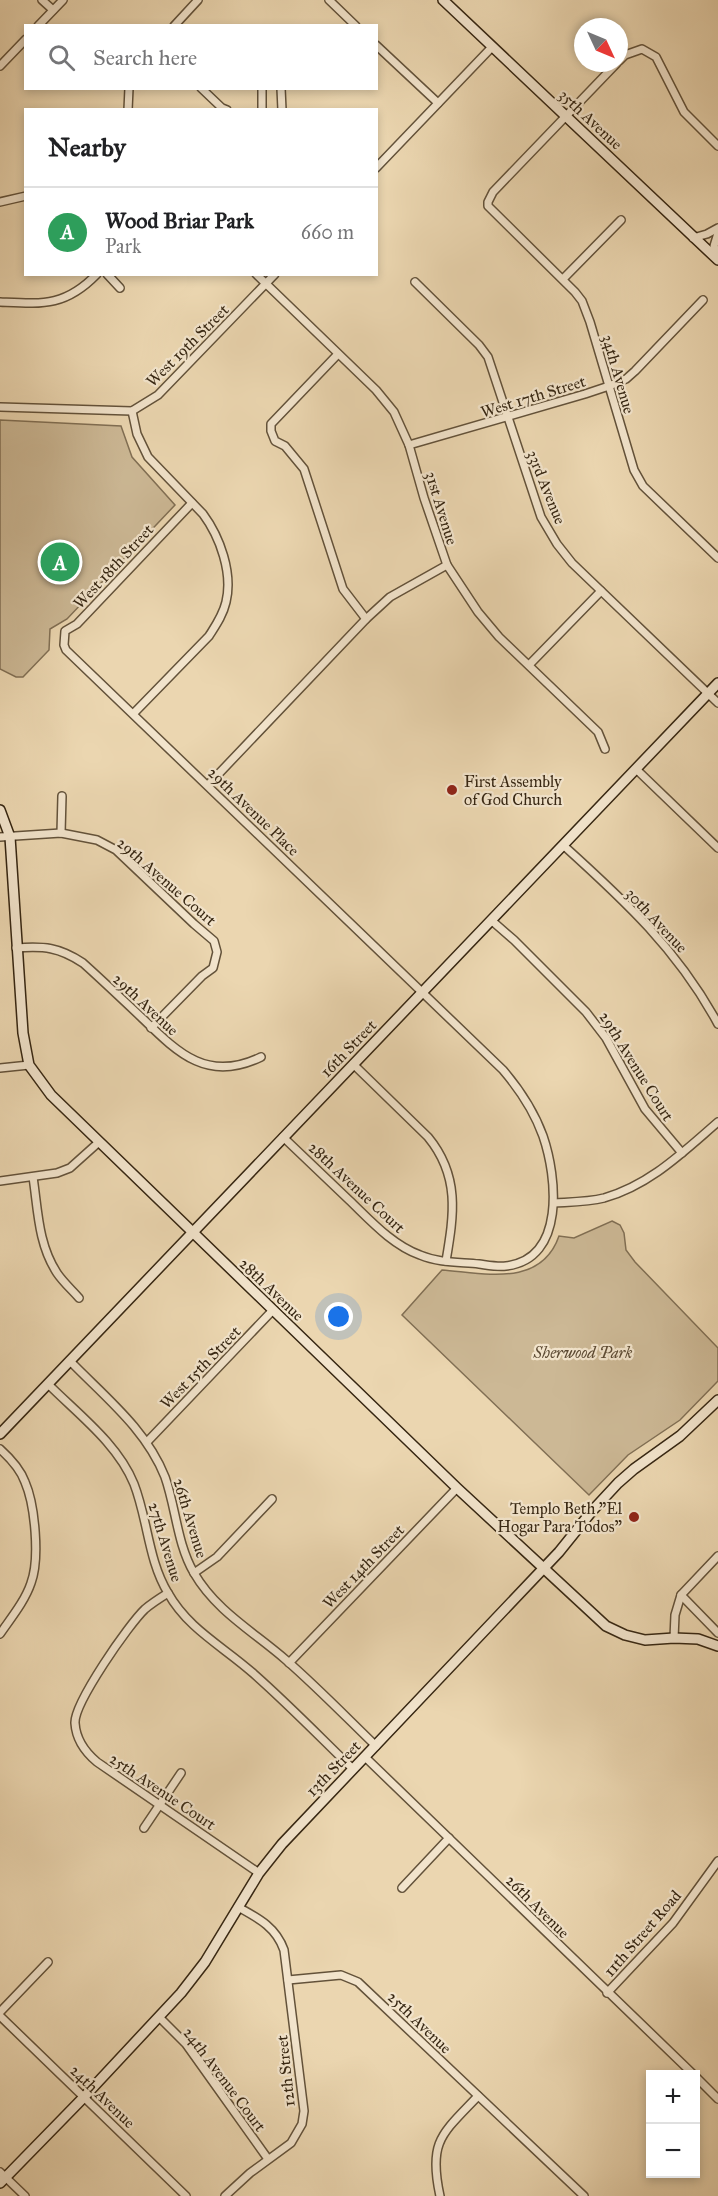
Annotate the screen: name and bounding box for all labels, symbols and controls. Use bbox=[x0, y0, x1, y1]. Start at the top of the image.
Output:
north arrow bbox=[574, 18, 628, 72]
search box bbox=[24, 24, 378, 90]
icon: search bbox=[45, 41, 78, 74]
text: Search here bbox=[93, 44, 197, 71]
street label: 35th Avenue bbox=[555, 85, 627, 154]
text: Nearby bbox=[48, 131, 126, 163]
text: Wood Briar Park bbox=[105, 207, 254, 234]
text: A bbox=[61, 220, 74, 244]
text: 660 m bbox=[301, 220, 354, 244]
text: Park bbox=[105, 234, 141, 258]
street label: West 19th Street bbox=[142, 300, 233, 391]
street label: 34th Avenue bbox=[598, 332, 639, 416]
street label: West 17th Street bbox=[478, 371, 588, 421]
street label: 33rd Avenue bbox=[523, 447, 570, 527]
street label: 31st Avenue bbox=[421, 469, 462, 547]
street label: West 18th Street bbox=[69, 520, 158, 613]
pin: A bbox=[40, 540, 80, 584]
street label: 29th Avenue Place bbox=[204, 763, 304, 860]
place label: First Assembly of God Church bbox=[464, 772, 562, 809]
marker: First Assembly of God Church bbox=[445, 783, 459, 797]
street label: 29th Avenue Court bbox=[113, 833, 220, 930]
street label: 30th Avenue bbox=[622, 884, 692, 957]
street label: 29th Avenue bbox=[109, 969, 183, 1040]
street label: 29th Avenue Court bbox=[595, 1008, 678, 1125]
street label: 16th Street bbox=[316, 1016, 381, 1081]
street label: 28th Avenue Court bbox=[304, 1138, 409, 1237]
street label: 28th Avenue bbox=[235, 1254, 308, 1325]
your location bbox=[324, 1302, 353, 1331]
street label: West 15th Street bbox=[156, 1322, 245, 1413]
park label: Sherwood Park bbox=[533, 1343, 632, 1362]
street label: 26th Avenue bbox=[169, 1476, 212, 1561]
place label: Templo Beth "El Hogar Para Todos" bbox=[497, 1499, 623, 1537]
street label: 27th Avenue bbox=[144, 1500, 187, 1584]
marker: Templo Beth "El Hogar Para Todos" bbox=[627, 1510, 641, 1524]
street label: West 14th Street bbox=[319, 1520, 408, 1612]
street label: 13th Street bbox=[302, 1736, 365, 1800]
street label: 25th Avenue Court bbox=[106, 1749, 220, 1834]
street label: 26th Avenue bbox=[502, 1871, 574, 1942]
street label: 11th Street Road bbox=[600, 1886, 685, 1980]
street label: 25th Avenue bbox=[384, 1987, 456, 2058]
street label: 24th Avenue Court bbox=[179, 2023, 270, 2135]
street label: 12th Street bbox=[272, 2034, 299, 2108]
street label: 24th Avenue bbox=[66, 2061, 139, 2132]
map controls bbox=[646, 2070, 700, 2178]
button: + bbox=[646, 2070, 700, 2124]
button: − bbox=[646, 2124, 700, 2178]

